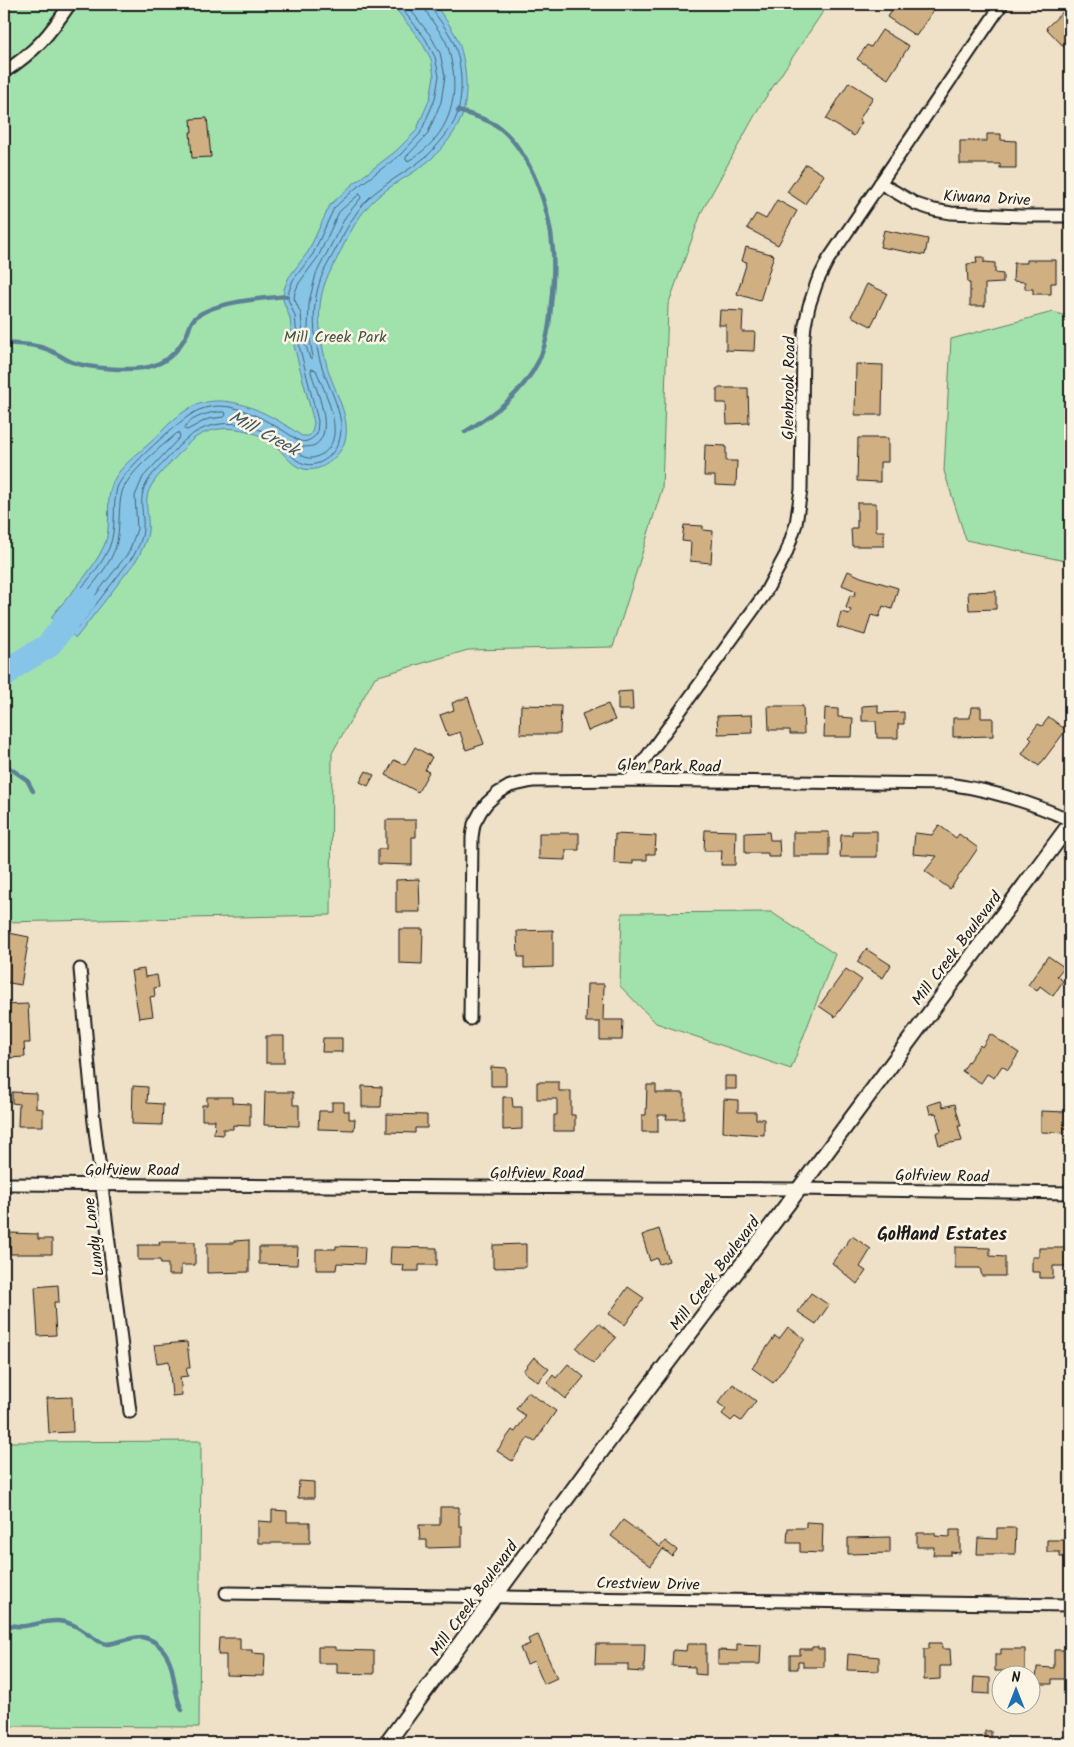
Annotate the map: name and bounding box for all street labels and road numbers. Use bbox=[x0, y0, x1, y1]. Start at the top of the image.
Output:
street label: Kiwana Drive bbox=[943, 184, 1031, 213]
street label: Glenbrook Road bbox=[776, 335, 803, 440]
street label: Glen Park Road bbox=[617, 753, 722, 780]
street label: Mill Creek Boulevard bbox=[906, 886, 1009, 1011]
street label: Golfview Road bbox=[85, 1158, 180, 1183]
street label: Golfview Road bbox=[490, 1161, 585, 1186]
street label: Golfview Road bbox=[895, 1163, 990, 1190]
street label: Lundy Lane bbox=[77, 1196, 112, 1277]
street label: Mill Creek Boulevard bbox=[664, 1211, 767, 1336]
street label: Mill Creek Boulevard bbox=[424, 1535, 525, 1662]
street label: Crestview Drive bbox=[596, 1571, 700, 1598]

